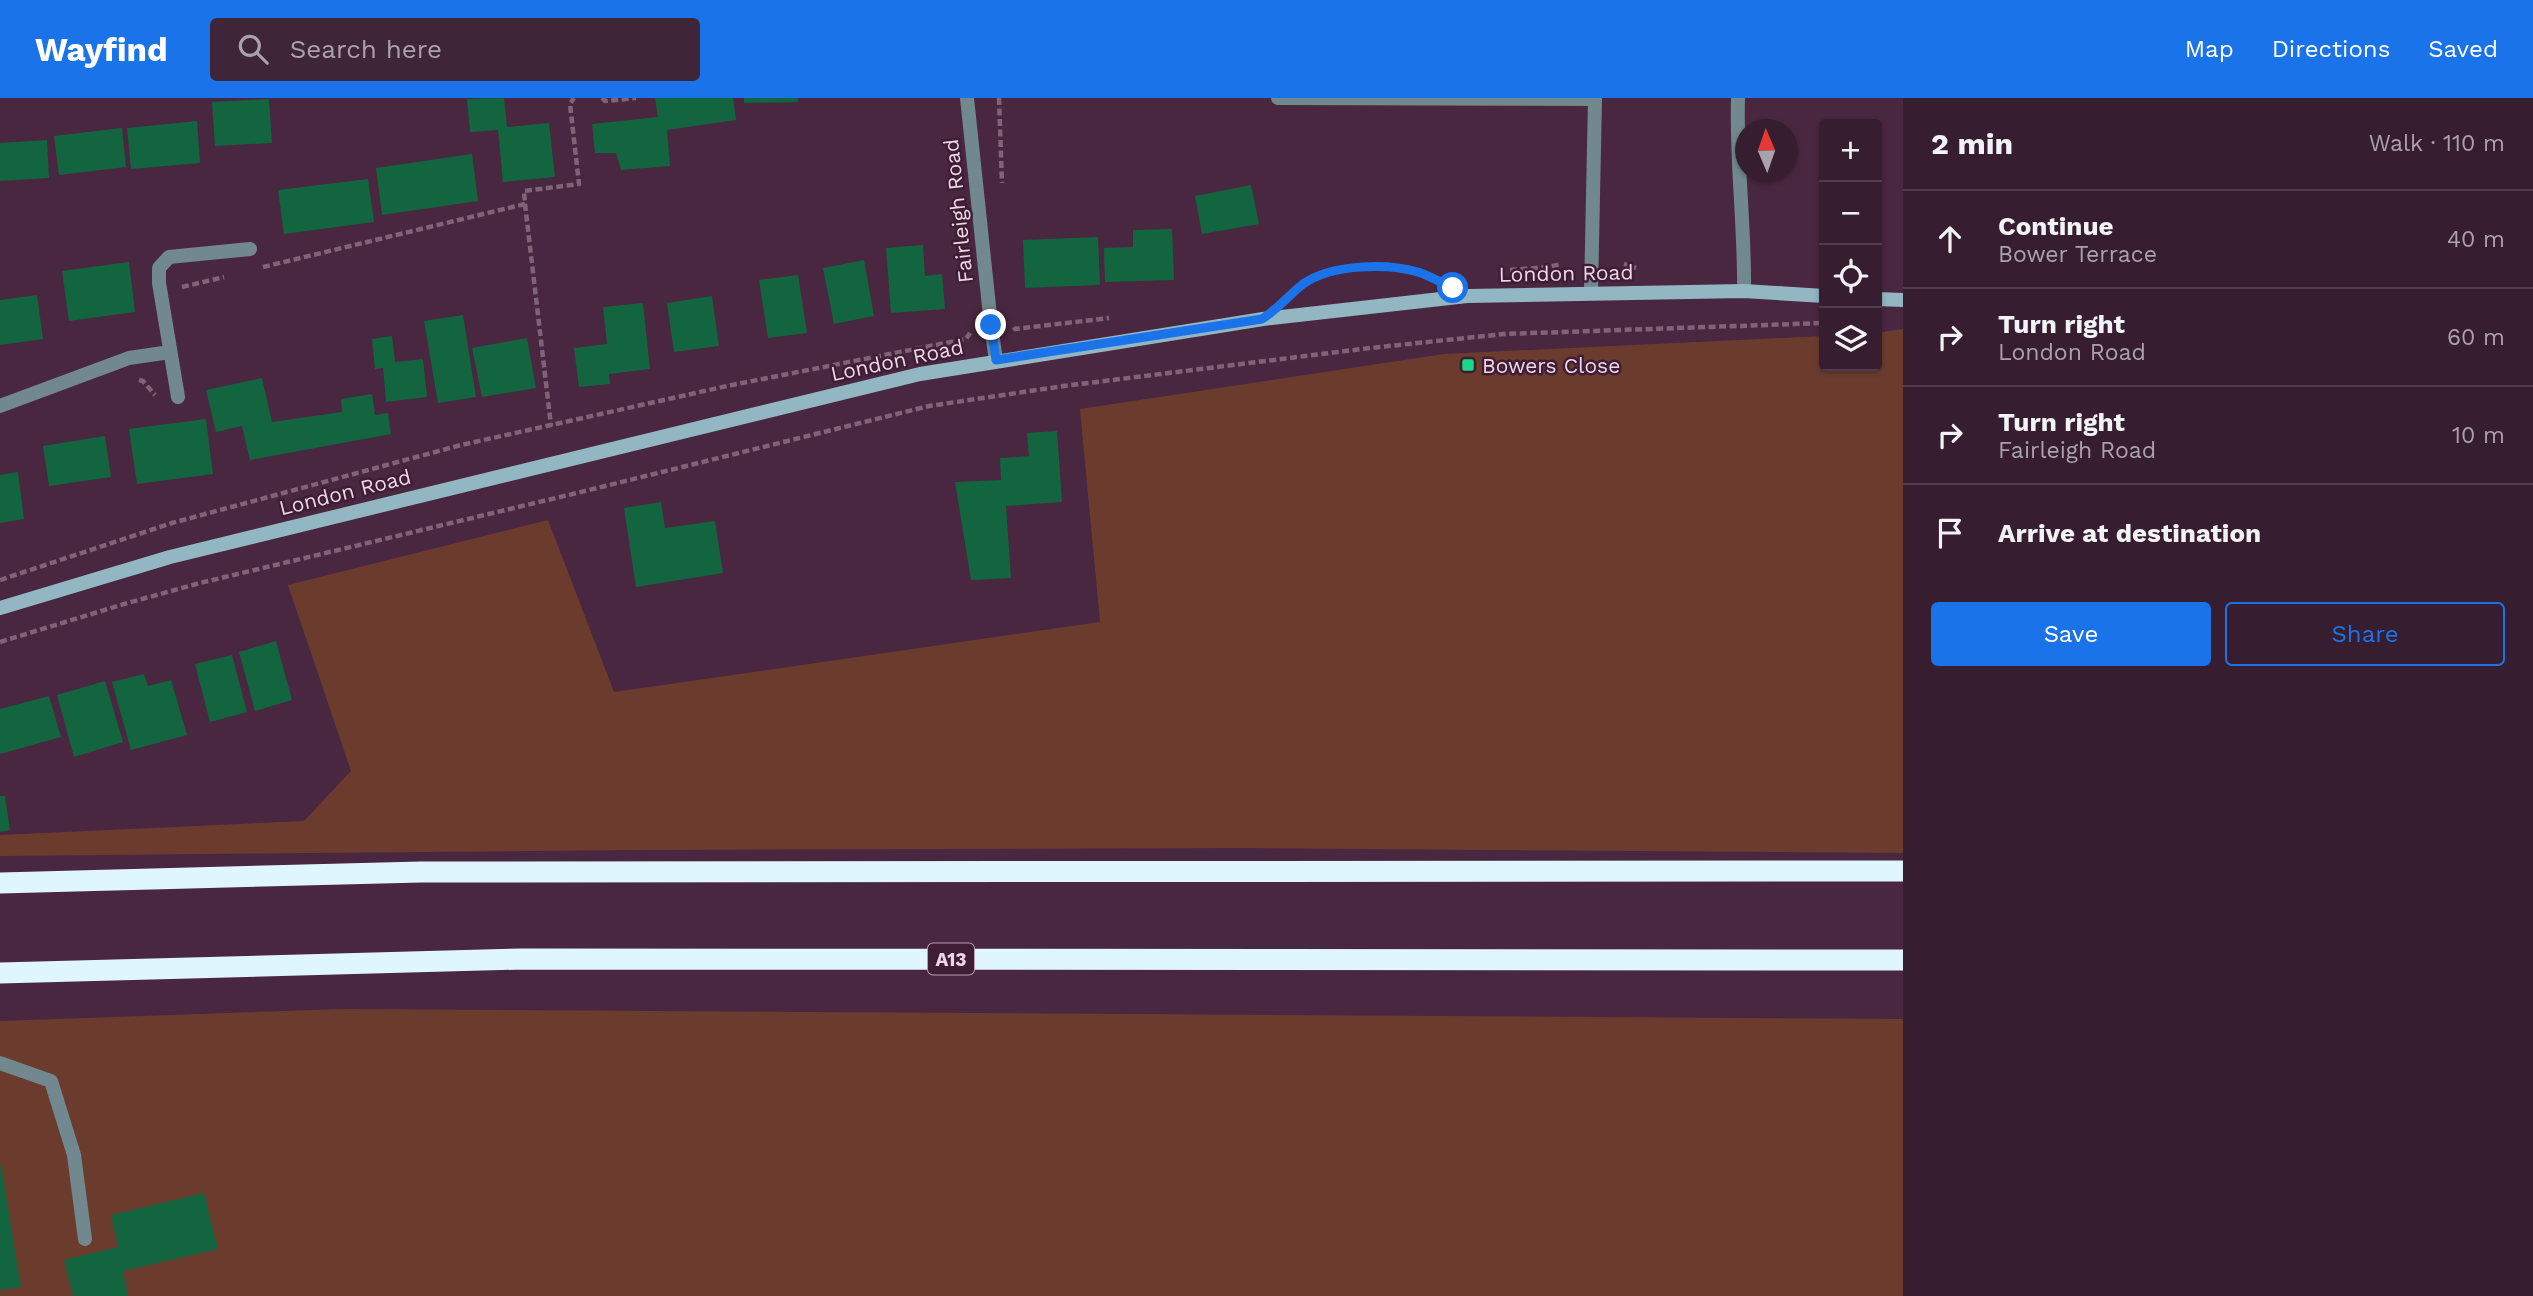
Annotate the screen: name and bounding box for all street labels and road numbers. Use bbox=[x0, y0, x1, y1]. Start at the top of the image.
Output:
street label: Fairleigh Road bbox=[938, 138, 978, 284]
street label: London Road bbox=[1498, 259, 1634, 287]
street label: London Road bbox=[828, 334, 966, 386]
street label: London Road bbox=[276, 464, 414, 520]
road number: A13 bbox=[928, 944, 974, 974]

